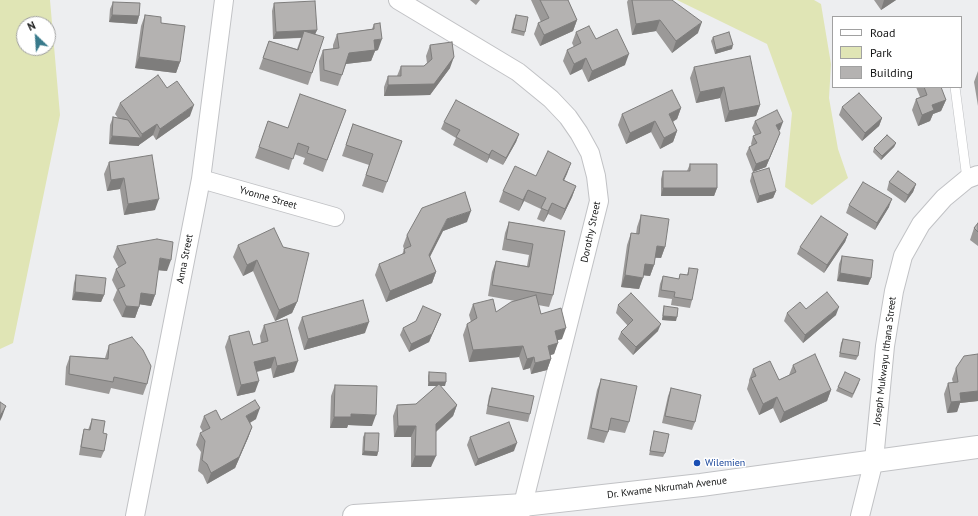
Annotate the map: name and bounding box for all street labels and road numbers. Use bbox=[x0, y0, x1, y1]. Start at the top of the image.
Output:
street label: Yvonne Street bbox=[238, 184, 298, 212]
street label: Dorothy Street bbox=[579, 200, 603, 264]
street label: Anna Street bbox=[174, 233, 196, 285]
street label: Joseph Mukwayu Ithana Street bbox=[871, 296, 899, 426]
street label: Dr. Kwame Nkrumah Avenue bbox=[606, 475, 728, 501]

